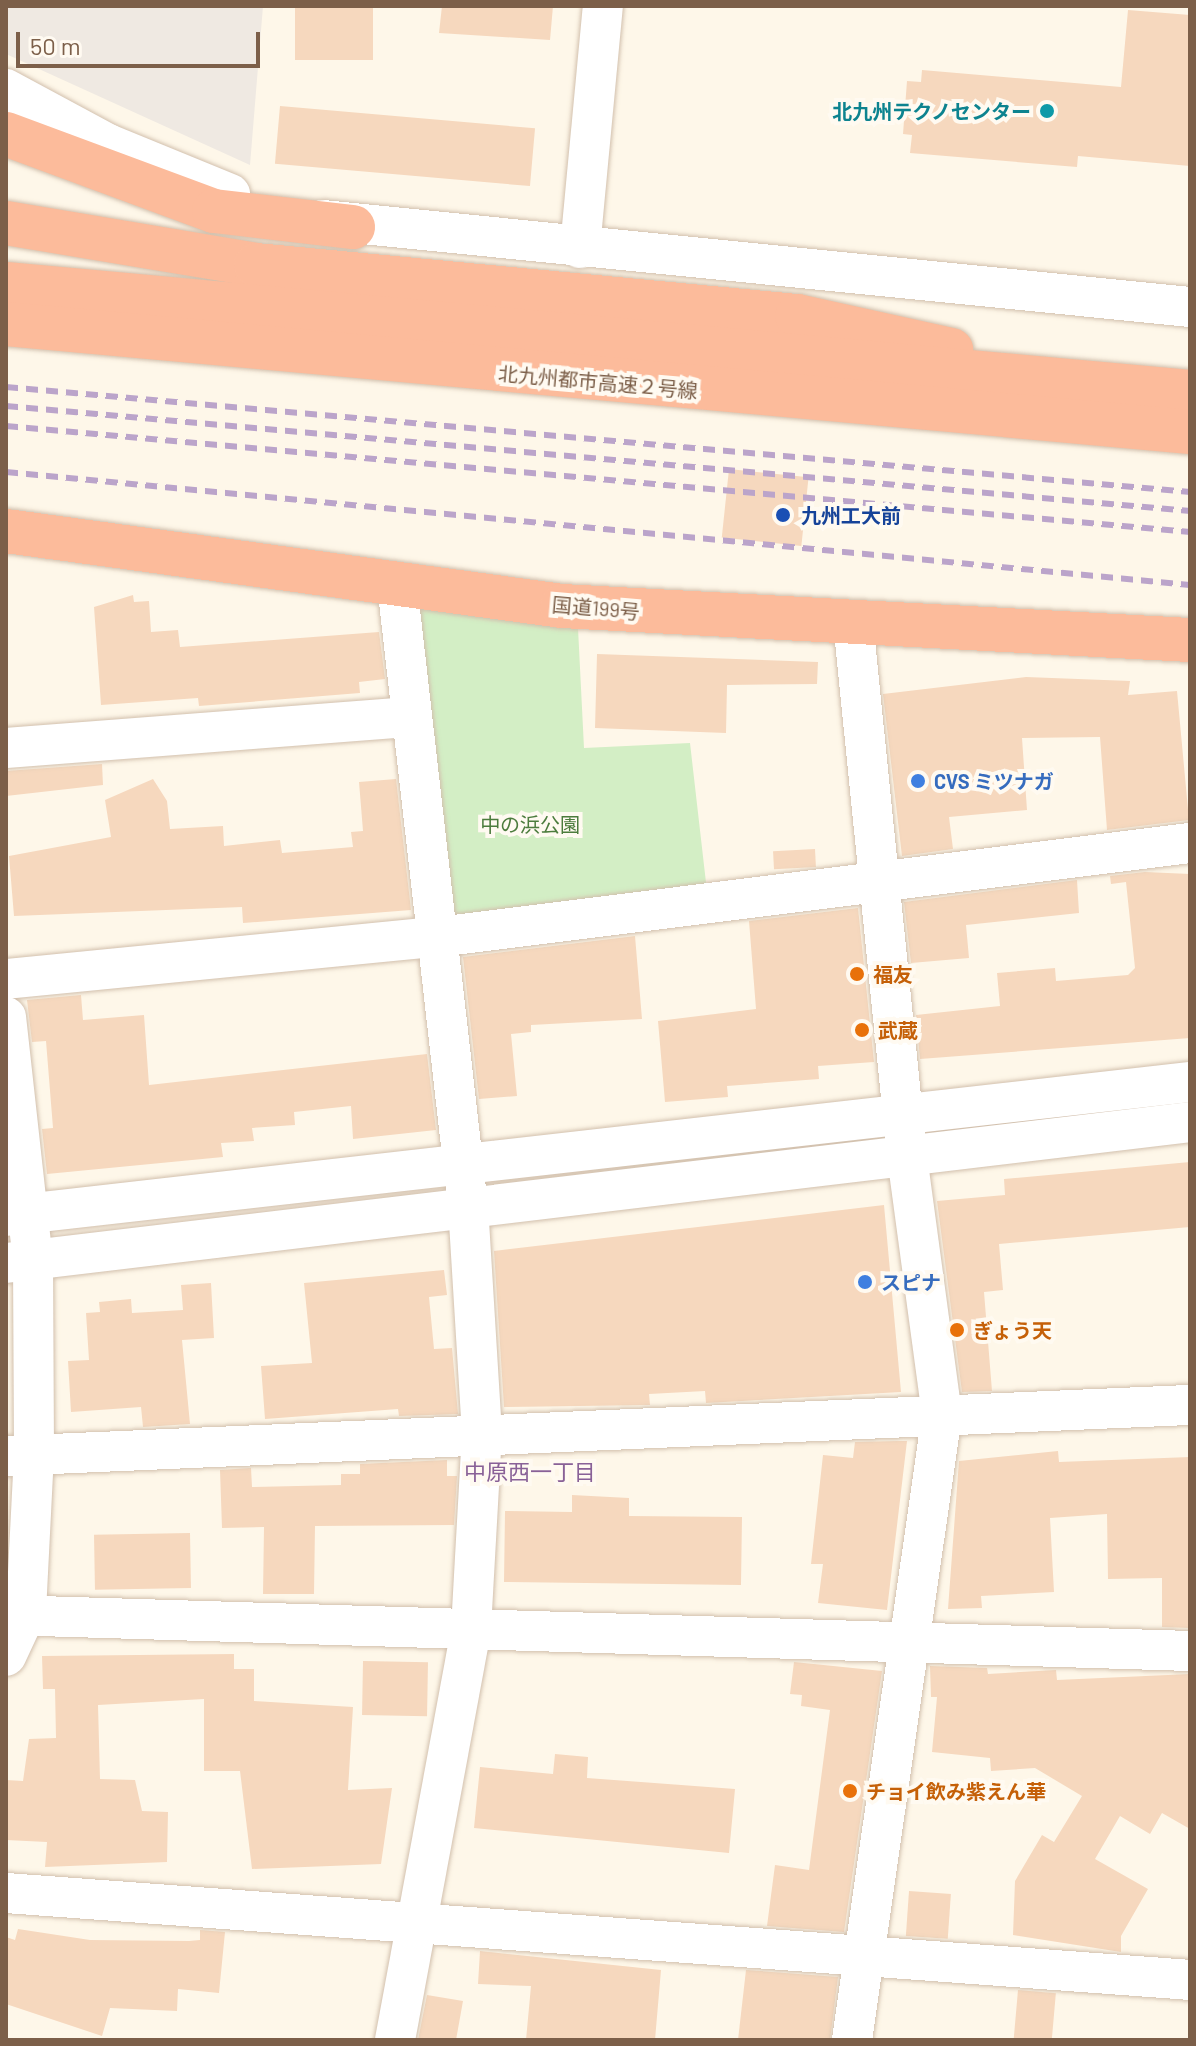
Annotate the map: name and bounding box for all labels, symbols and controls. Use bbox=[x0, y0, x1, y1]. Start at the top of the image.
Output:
scale bar bbox=[20, 16, 264, 66]
text: 50 m bbox=[30, 31, 81, 60]
place label: 北九州テクノセンター bbox=[831, 99, 1031, 123]
marker: 北九州テクノセンター bbox=[1038, 102, 1056, 120]
street label: 北九州都市高速２号線 bbox=[497, 361, 699, 403]
place label: 九州工大前 bbox=[801, 503, 901, 527]
marker: 九州工大前 bbox=[772, 504, 794, 526]
street label: 国道199号 bbox=[551, 592, 641, 624]
place label: CVS ミツナガ bbox=[934, 769, 1054, 793]
marker: CVS ミツナガ bbox=[909, 772, 927, 790]
park label: 中の浜公園 bbox=[480, 812, 580, 836]
place label: 福友 bbox=[873, 962, 913, 986]
marker: 福友 bbox=[848, 965, 866, 983]
place label: 武蔵 bbox=[878, 1018, 918, 1042]
marker: 武蔵 bbox=[853, 1021, 871, 1039]
place label: スピナ bbox=[881, 1270, 941, 1294]
marker: スピナ bbox=[856, 1273, 874, 1291]
place label: ぎょう天 bbox=[973, 1318, 1053, 1342]
marker: ぎょう天 bbox=[948, 1321, 966, 1339]
district label: 中原西一丁目 bbox=[464, 1459, 596, 1485]
place label: チョイ飲み紫えん華 bbox=[866, 1779, 1046, 1803]
marker: チョイ飲み紫えん華 bbox=[841, 1782, 859, 1800]

